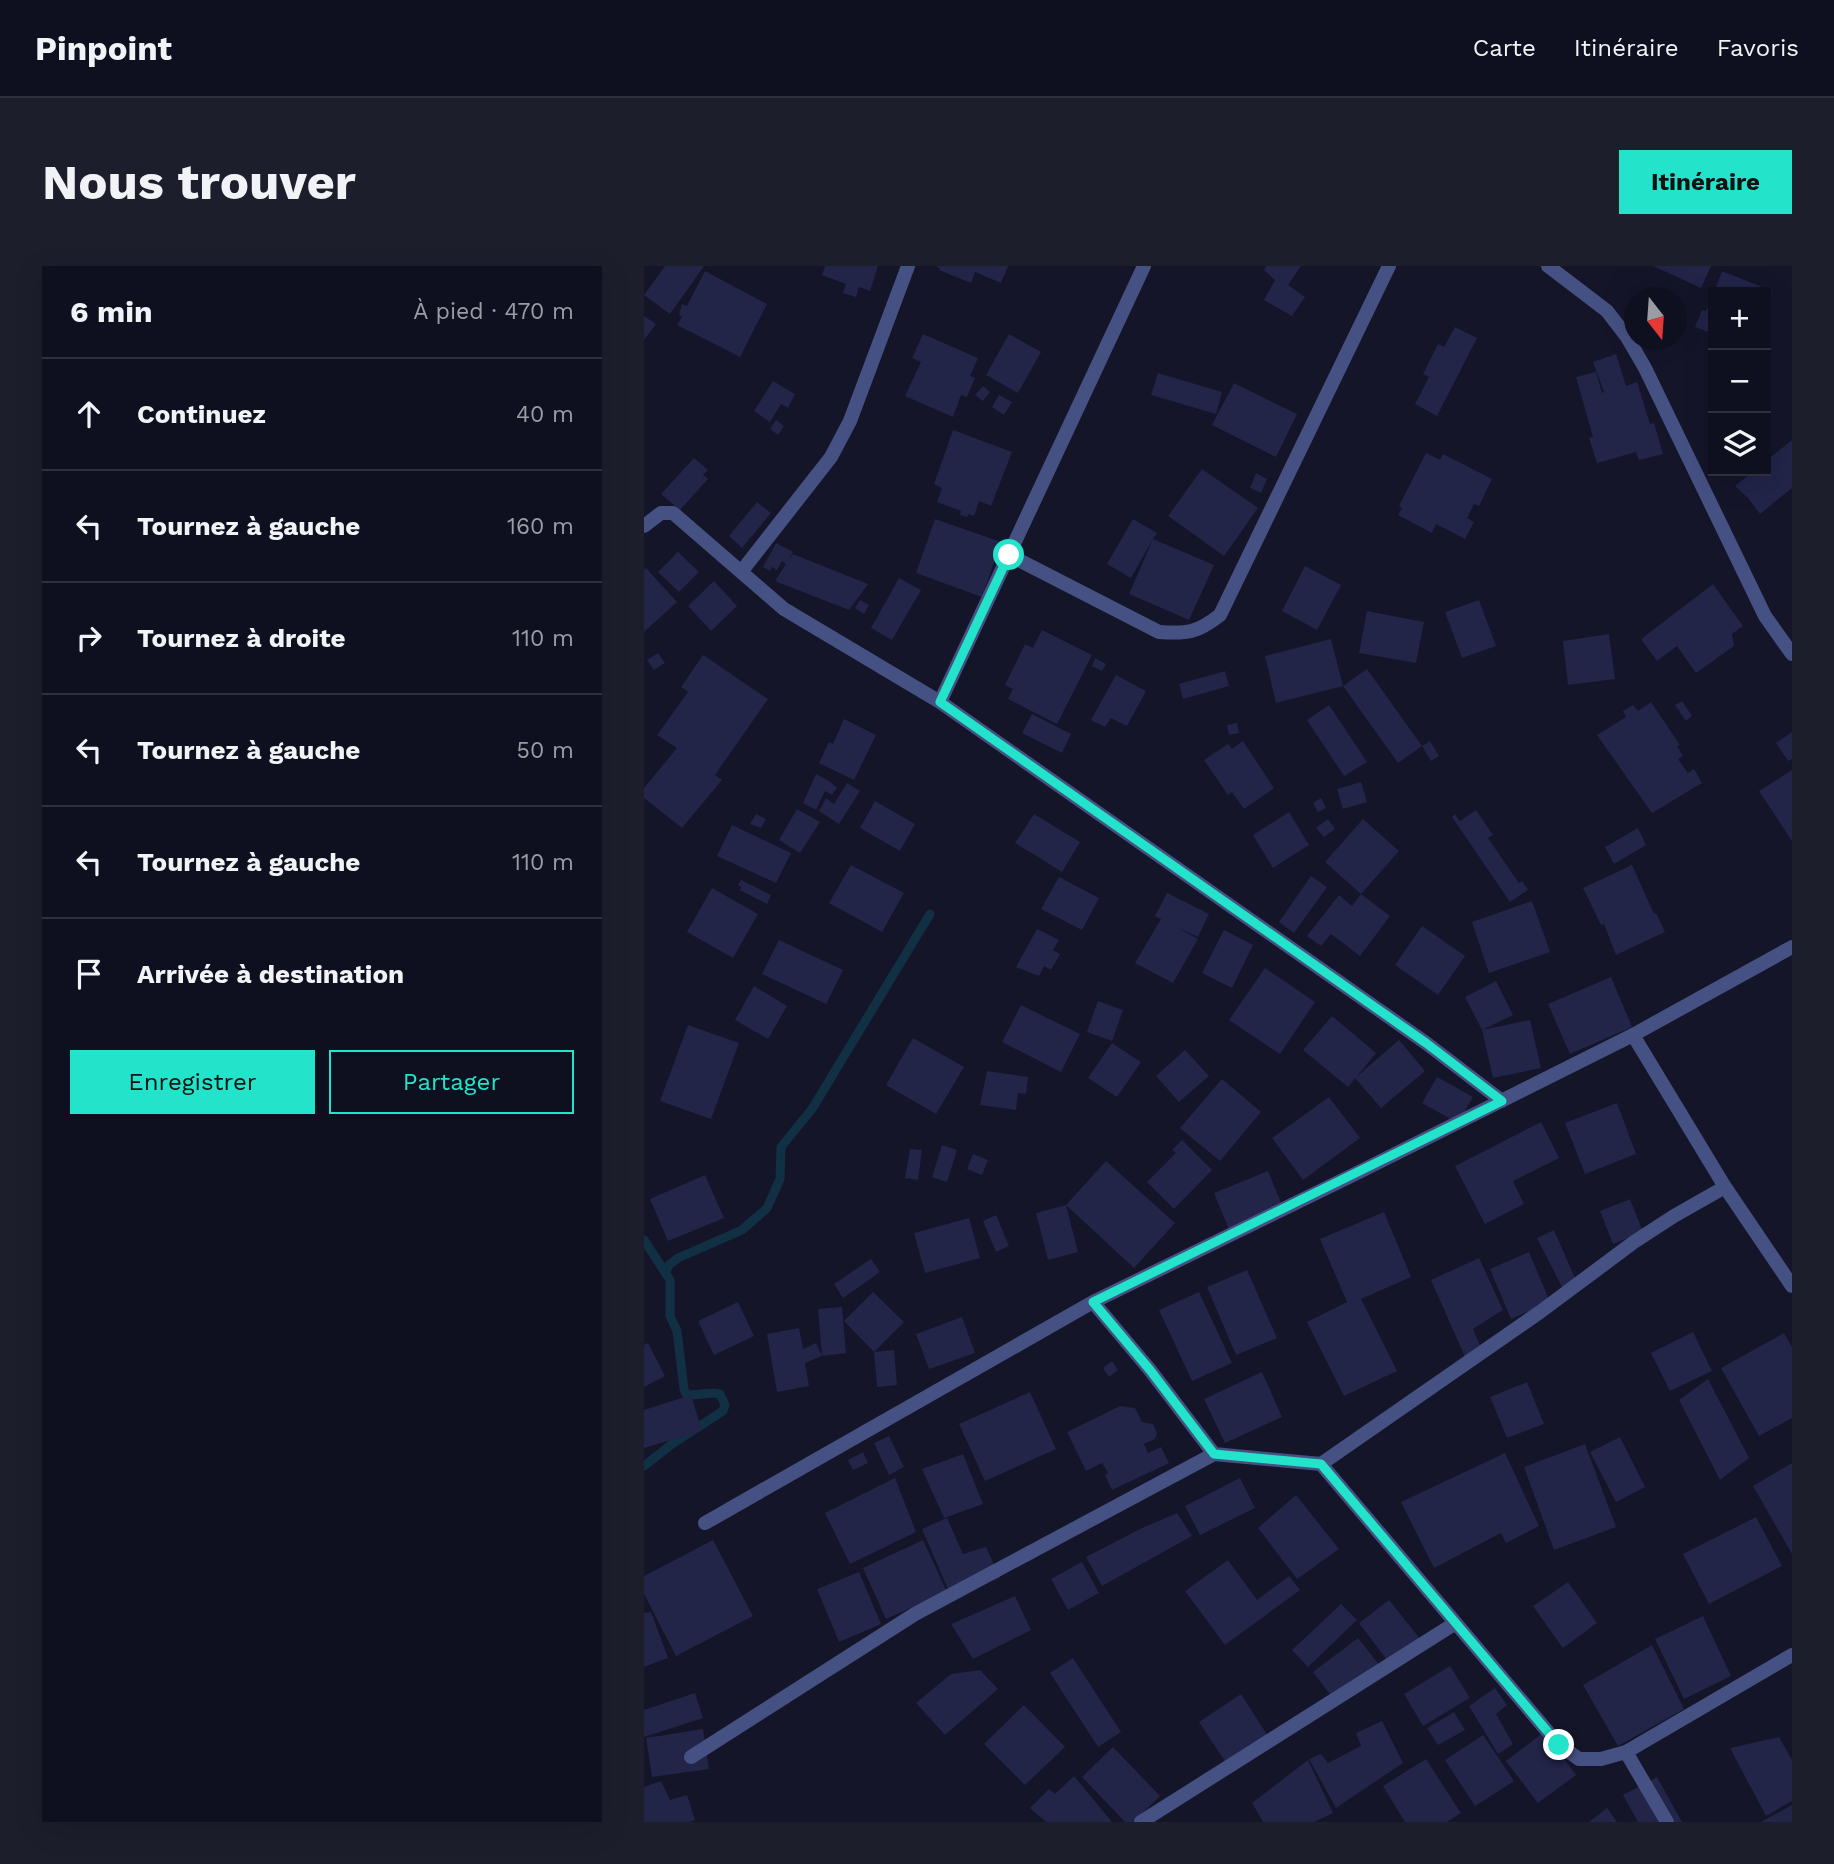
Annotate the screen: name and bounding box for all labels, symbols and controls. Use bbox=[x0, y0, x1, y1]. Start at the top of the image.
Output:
text: Pinpoint bbox=[35, 29, 172, 68]
text: Carte bbox=[1473, 34, 1536, 62]
text: Itinéraire bbox=[1574, 34, 1679, 62]
text: Favoris bbox=[1717, 34, 1799, 62]
button: Itinéraire bbox=[1619, 150, 1792, 214]
text: Nous trouver bbox=[42, 153, 356, 211]
north arrow bbox=[1624, 287, 1687, 350]
map controls bbox=[1708, 287, 1771, 476]
button: + bbox=[1708, 287, 1771, 350]
text: 6 min bbox=[70, 294, 153, 329]
text: À pied · 470 m bbox=[413, 298, 574, 325]
button: − bbox=[1708, 350, 1771, 413]
icon: ahead bbox=[70, 395, 108, 433]
text: Continuez bbox=[137, 399, 266, 429]
text: 40 m bbox=[516, 401, 574, 428]
button: layers bbox=[1708, 413, 1771, 476]
icon: left bbox=[70, 507, 108, 545]
text: Tournez à gauche bbox=[137, 511, 360, 541]
text: 160 m bbox=[507, 513, 574, 540]
route start bbox=[993, 539, 1024, 570]
icon: right bbox=[70, 619, 108, 657]
text: Tournez à droite bbox=[137, 623, 346, 653]
text: 110 m bbox=[512, 625, 574, 652]
icon: left bbox=[70, 731, 108, 769]
text: Tournez à gauche bbox=[137, 735, 360, 765]
text: 50 m bbox=[517, 737, 574, 764]
icon: left bbox=[70, 843, 108, 881]
text: Tournez à gauche bbox=[137, 847, 360, 877]
text: 110 m bbox=[512, 849, 574, 876]
icon: arrive bbox=[70, 955, 108, 993]
text: Arrivée à destination bbox=[137, 959, 404, 989]
button: Enregistrer bbox=[70, 1050, 315, 1114]
button: Partager bbox=[329, 1050, 574, 1114]
route end bbox=[1543, 1729, 1574, 1760]

